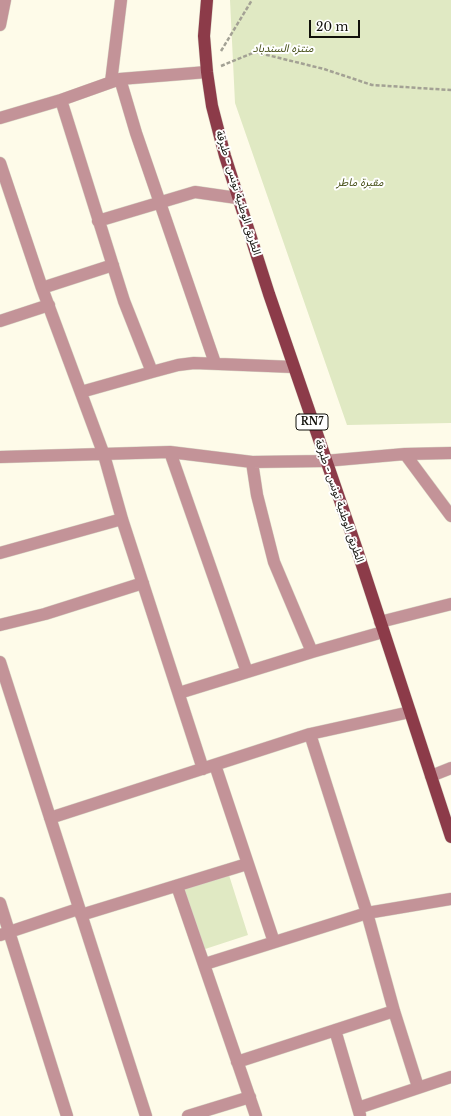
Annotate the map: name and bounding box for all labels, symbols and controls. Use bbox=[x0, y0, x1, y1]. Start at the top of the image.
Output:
scale bar bbox=[311, 12, 362, 38]
text: 20 m bbox=[316, 19, 348, 34]
park label: منتزه السندباد bbox=[253, 42, 313, 56]
street label: الطريق الوطنية تونس - طبرقة bbox=[213, 129, 263, 257]
park label: مقبرة ماطر bbox=[336, 176, 384, 190]
road number: RN7 bbox=[296, 414, 328, 430]
street label: الطريق الوطنية تونس - طبرقة bbox=[312, 438, 366, 564]

